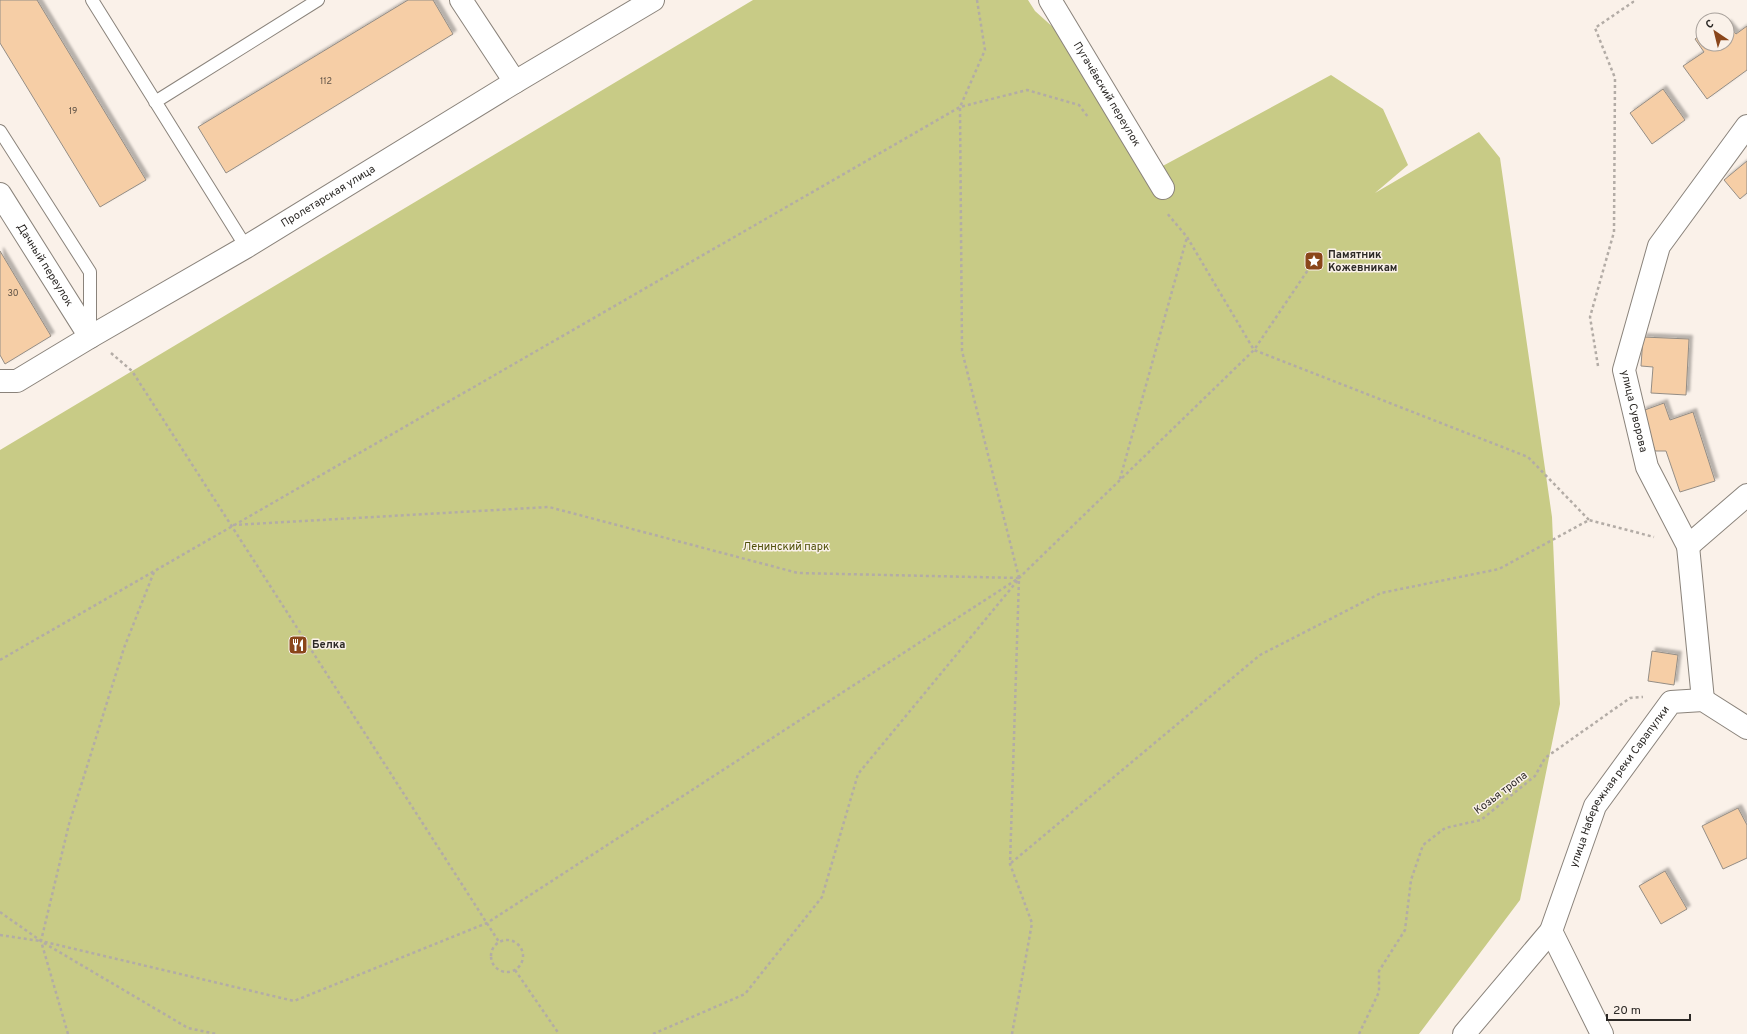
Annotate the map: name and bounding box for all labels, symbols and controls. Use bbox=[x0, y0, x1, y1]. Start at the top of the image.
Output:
north arrow bbox=[1695, 12, 1735, 52]
text: С bbox=[1703, 17, 1717, 32]
street label: Пугачёвский переулок bbox=[1070, 39, 1144, 149]
house number: 112 bbox=[320, 76, 332, 87]
house number: 19 bbox=[69, 106, 77, 117]
street label: Пролетарская улица bbox=[279, 162, 378, 231]
street label: Дачный переулок bbox=[13, 221, 76, 309]
place label: Памятник Кожевникам bbox=[1328, 248, 1397, 275]
place icon: Памятник Кожевникам bbox=[1303, 250, 1325, 272]
house number: 30 bbox=[7, 288, 19, 299]
street label: улица Суворова bbox=[1617, 369, 1650, 454]
park label: Ленинский парк bbox=[743, 540, 829, 554]
restaurant icon: Белка bbox=[287, 634, 309, 656]
place label: Белка bbox=[312, 638, 345, 652]
street label: улица Набережная реки Сарапулки bbox=[1567, 703, 1673, 870]
street label: Козья тропа bbox=[1472, 768, 1531, 818]
scale bar bbox=[1607, 996, 1690, 1022]
text: 20 m bbox=[1613, 1003, 1641, 1019]

